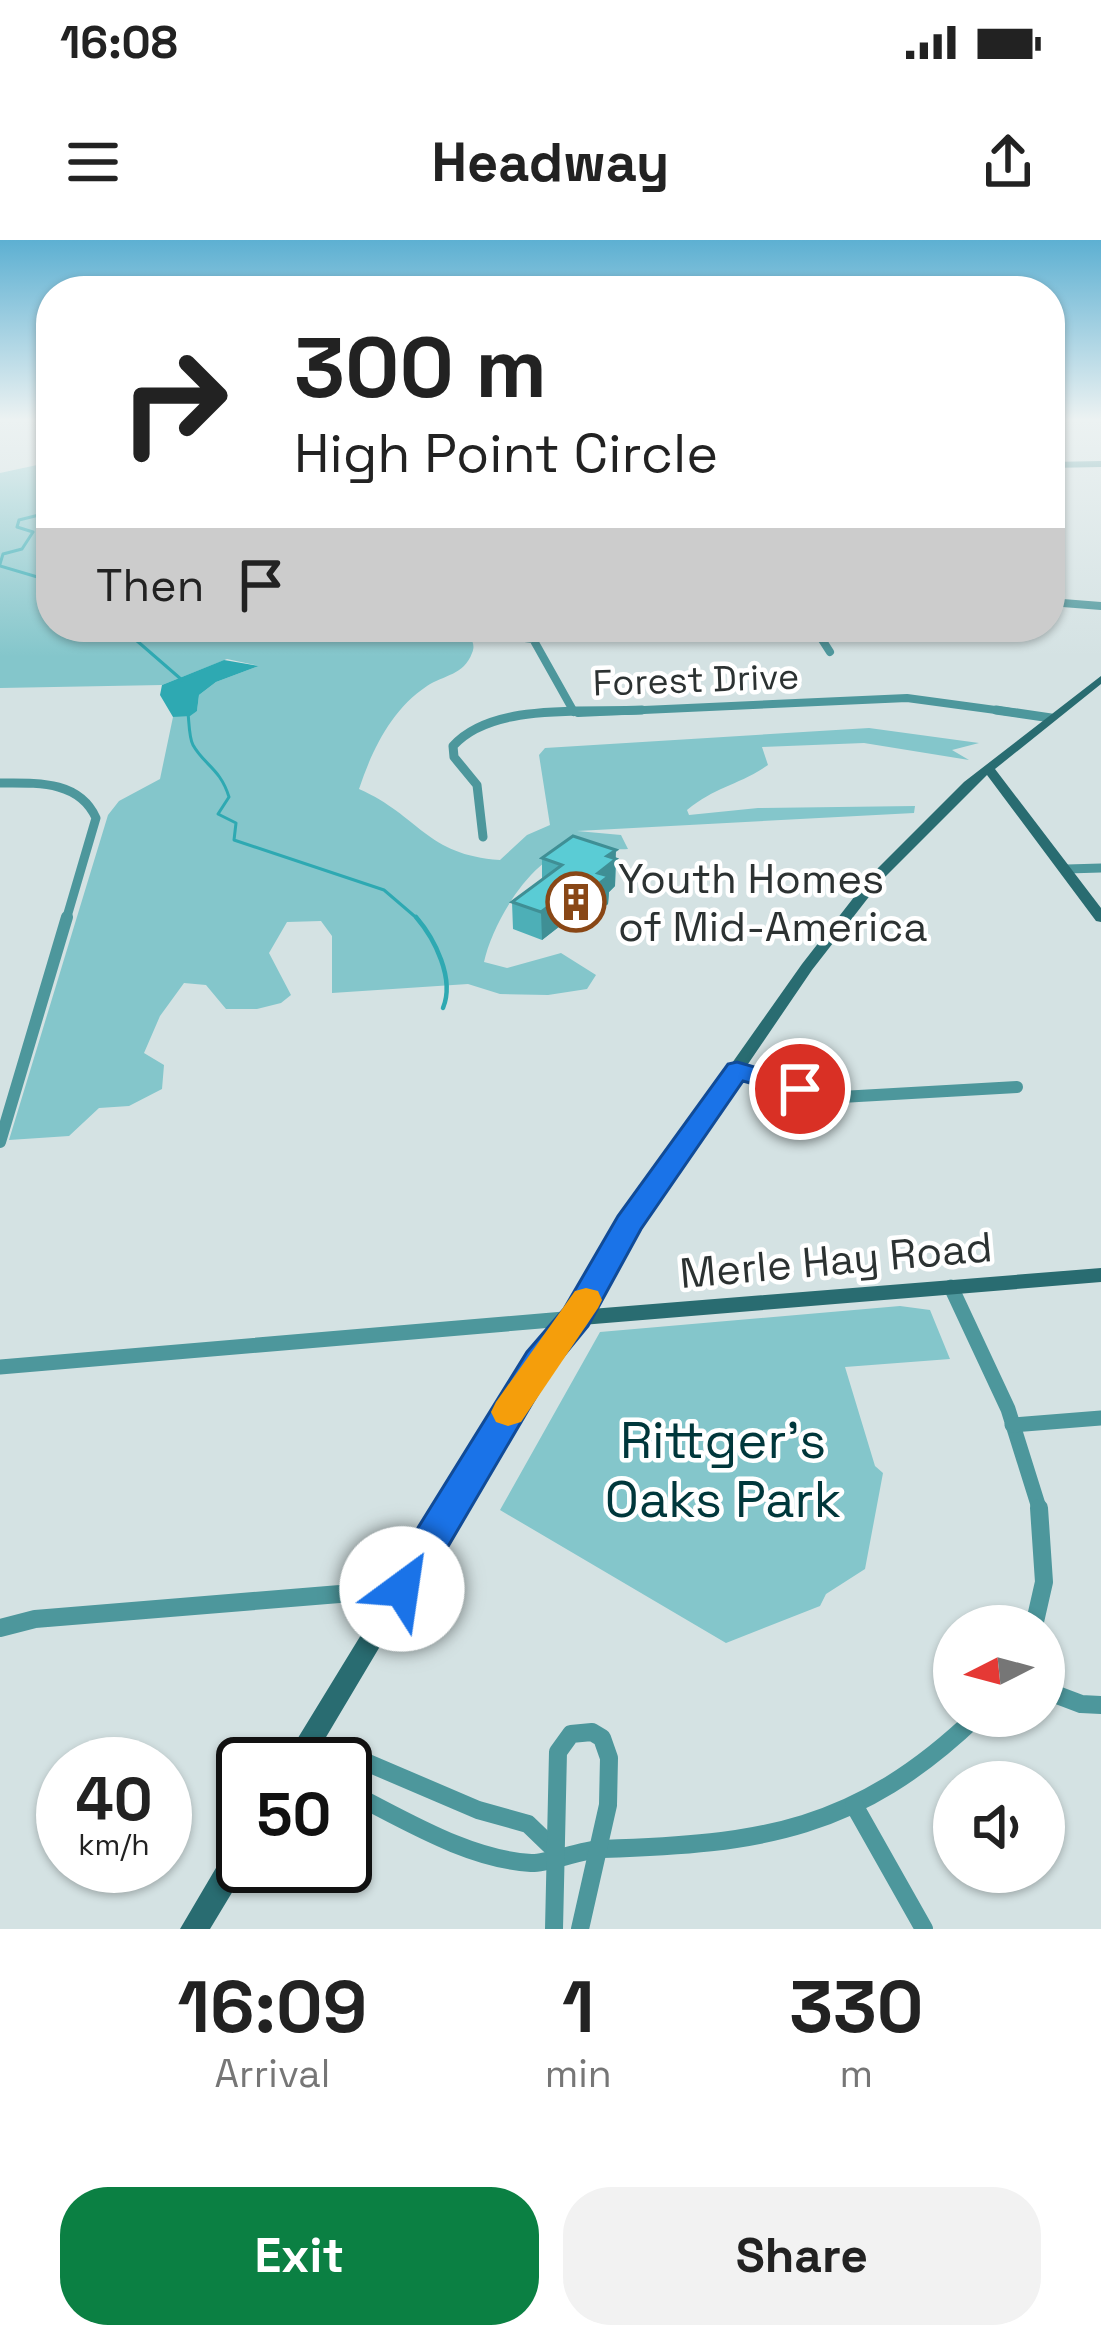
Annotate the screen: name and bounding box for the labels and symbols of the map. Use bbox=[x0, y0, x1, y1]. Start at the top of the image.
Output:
street label: Forest Drive bbox=[592, 653, 800, 707]
place label: Youth Homes of Mid-America bbox=[618, 852, 928, 953]
building icon: Youth Homes of Mid-America bbox=[545, 871, 607, 933]
pin bbox=[749, 1038, 851, 1140]
street label: Merle Hay Road bbox=[677, 1220, 995, 1300]
park label: Rittger's Oaks Park bbox=[605, 1408, 841, 1532]
position arrow bbox=[339, 1526, 465, 1652]
north arrow bbox=[933, 1605, 1065, 1737]
speed limit sign: 50 bbox=[216, 1737, 372, 1893]

